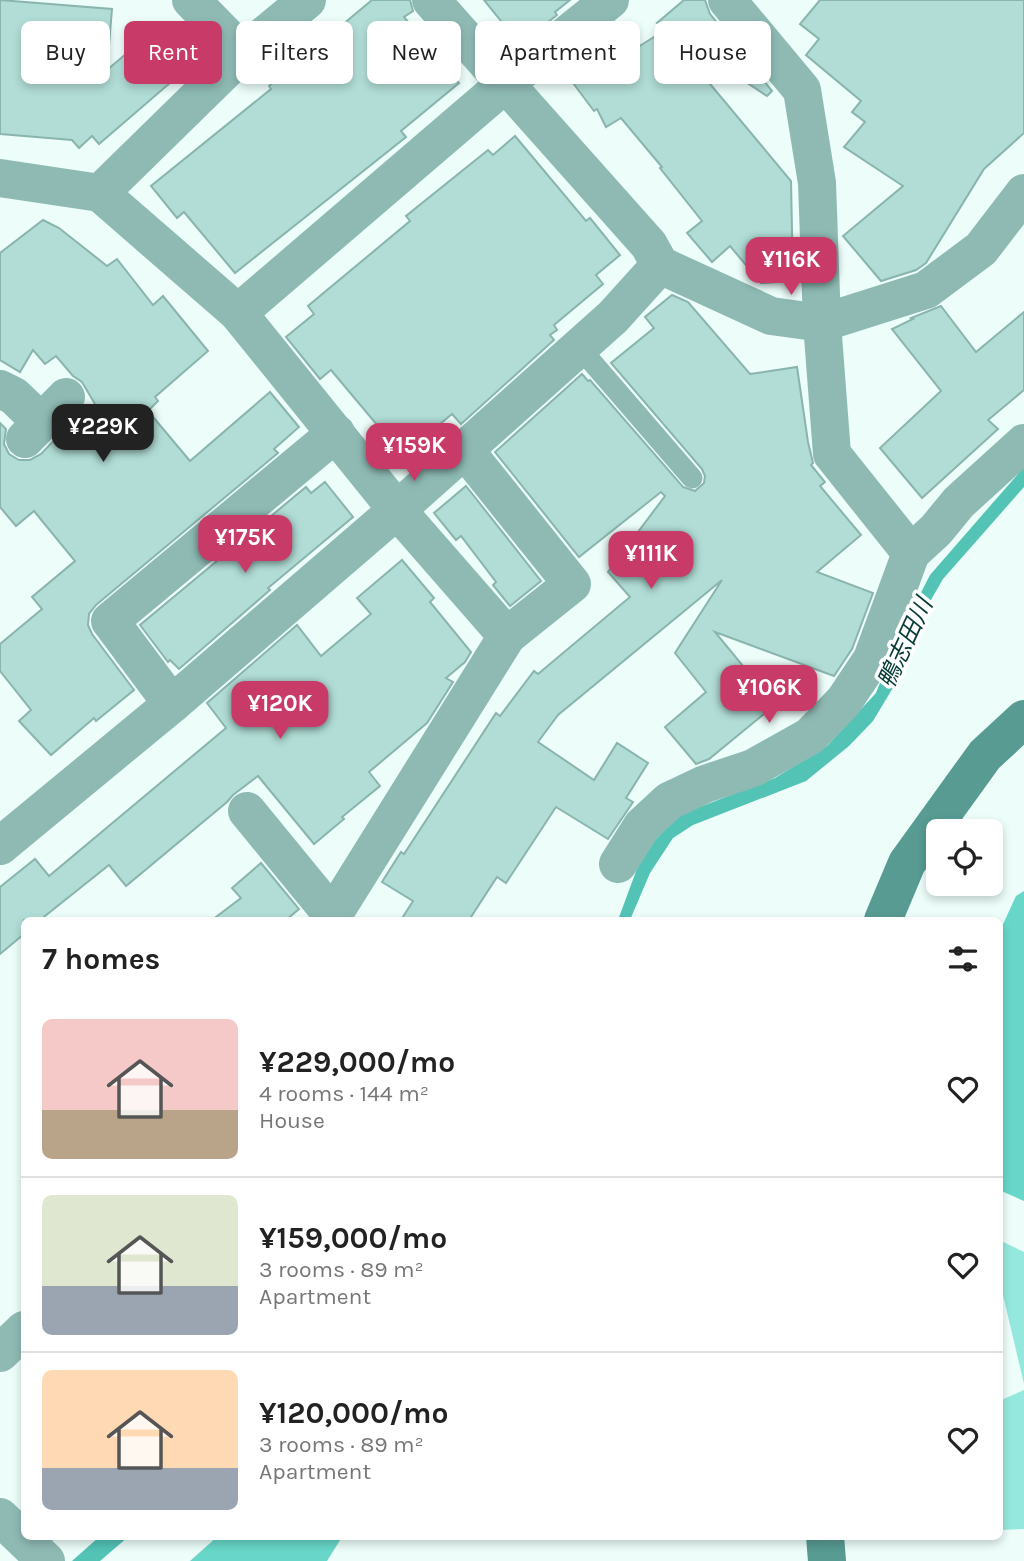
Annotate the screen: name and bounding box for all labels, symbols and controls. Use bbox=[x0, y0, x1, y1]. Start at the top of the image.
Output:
chip: Buy bbox=[21, 21, 110, 84]
chip: Rent bbox=[124, 21, 222, 84]
chip: Filters bbox=[236, 21, 353, 84]
chip: New bbox=[367, 21, 461, 84]
chip: Apartment bbox=[475, 21, 640, 84]
chip: House bbox=[654, 21, 771, 84]
pin: ¥116K bbox=[742, 238, 840, 297]
text: ¥116K bbox=[762, 246, 820, 273]
pin: ¥229K bbox=[54, 405, 152, 464]
text: ¥229K bbox=[68, 413, 138, 440]
pin: ¥159K bbox=[365, 424, 463, 483]
text: ¥159K bbox=[382, 432, 446, 459]
pin: ¥175K bbox=[196, 516, 294, 575]
text: ¥175K bbox=[214, 524, 276, 551]
pin: ¥111K bbox=[602, 532, 700, 591]
text: ¥111K bbox=[624, 540, 678, 567]
water label: 鴨志田川 bbox=[872, 591, 939, 692]
pin: ¥106K bbox=[720, 666, 818, 725]
text: ¥106K bbox=[736, 674, 802, 701]
pin: ¥120K bbox=[231, 682, 329, 741]
text: ¥120K bbox=[247, 690, 313, 717]
map controls bbox=[926, 819, 1003, 896]
button: locate bbox=[926, 819, 1003, 896]
icon: filters bbox=[944, 940, 982, 978]
text: 7 homes bbox=[42, 941, 160, 977]
text: ¥229,000/mo bbox=[259, 1044, 455, 1080]
icon: home bbox=[98, 1047, 182, 1131]
icon: heart bbox=[944, 1070, 982, 1108]
text: 4 rooms · 144 m² bbox=[259, 1080, 429, 1107]
text: House bbox=[259, 1107, 325, 1134]
text: ¥159,000/mo bbox=[259, 1220, 447, 1256]
icon: home bbox=[98, 1223, 182, 1307]
icon: heart bbox=[944, 1246, 982, 1284]
text: 3 rooms · 89 m² bbox=[259, 1256, 424, 1283]
text: Apartment bbox=[259, 1283, 371, 1310]
text: ¥120,000/mo bbox=[259, 1395, 449, 1431]
icon: home bbox=[98, 1398, 182, 1482]
icon: heart bbox=[944, 1421, 982, 1459]
text: 3 rooms · 89 m² bbox=[259, 1431, 424, 1458]
text: Apartment bbox=[259, 1458, 371, 1485]

